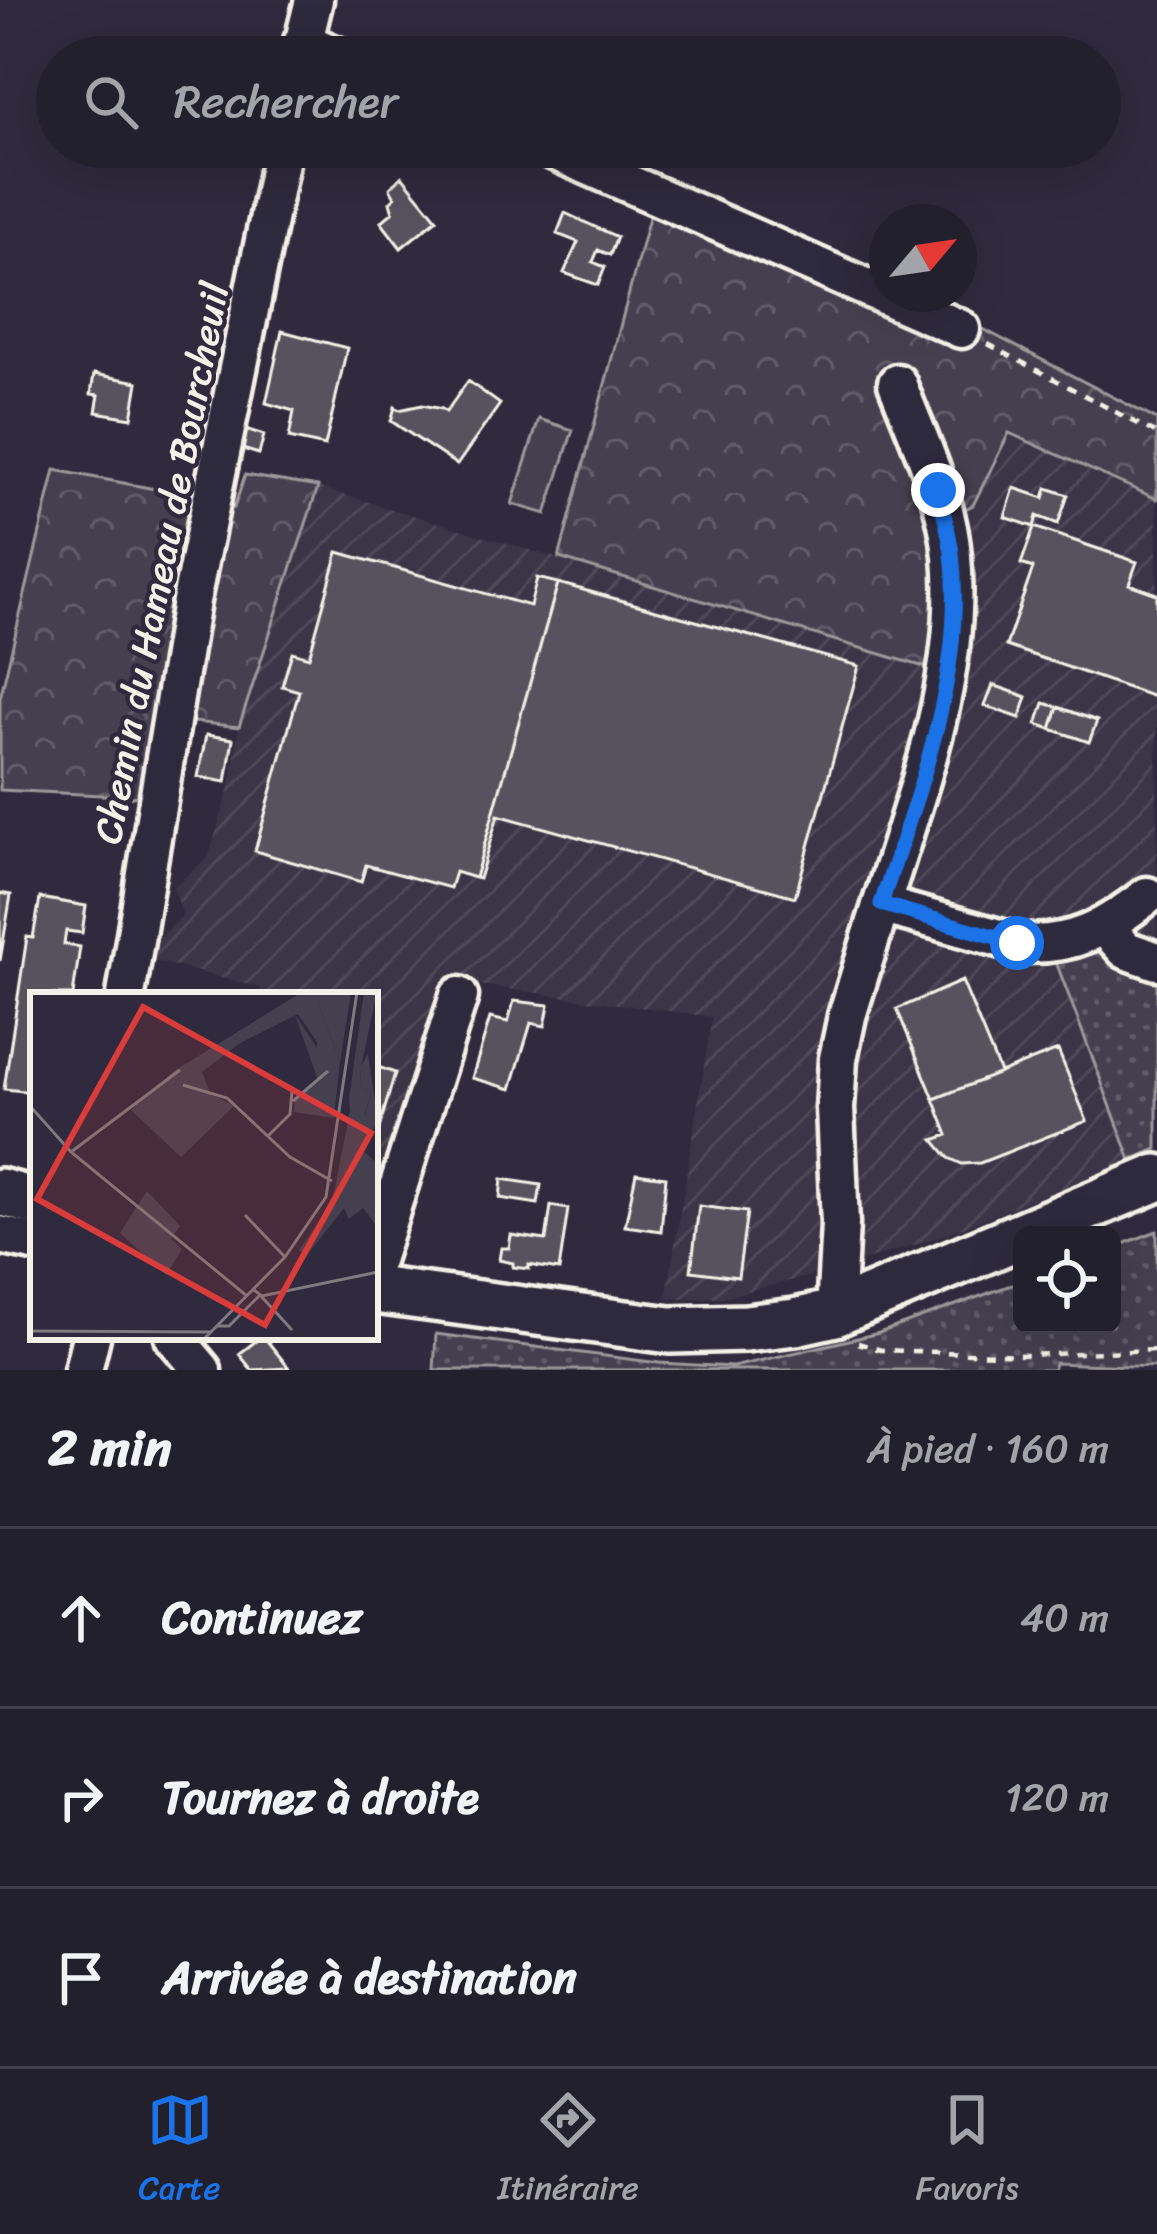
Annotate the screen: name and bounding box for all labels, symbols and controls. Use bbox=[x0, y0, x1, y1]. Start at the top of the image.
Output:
search box bbox=[36, 36, 1121, 168]
text: Rechercher bbox=[174, 62, 398, 142]
icon: search bbox=[78, 69, 144, 135]
north arrow bbox=[869, 204, 977, 312]
street label: Chemin du Hameau de Bourcheuil bbox=[73, 276, 249, 850]
route end bbox=[911, 463, 965, 517]
route start bbox=[990, 916, 1044, 970]
inset map bbox=[30, 992, 378, 1340]
map controls bbox=[1013, 1226, 1121, 1334]
button: locate bbox=[1013, 1226, 1121, 1334]
text: 2 min bbox=[48, 1403, 171, 1493]
text: À pied · 160 m bbox=[867, 1414, 1109, 1483]
text: Continuez bbox=[162, 1578, 362, 1658]
text: 40 m bbox=[1020, 1583, 1109, 1652]
icon: ahead bbox=[48, 1585, 114, 1651]
text: Tournez à droite bbox=[162, 1758, 479, 1838]
text: 120 m bbox=[1005, 1763, 1109, 1832]
icon: right bbox=[48, 1765, 114, 1831]
text: Arrivée à destination bbox=[162, 1938, 577, 2018]
icon: arrive bbox=[48, 1945, 114, 2011]
tab: Carte bbox=[139, 2087, 221, 2217]
tab: Itinéraire bbox=[498, 2087, 639, 2217]
tab: Favoris bbox=[916, 2087, 1018, 2217]

